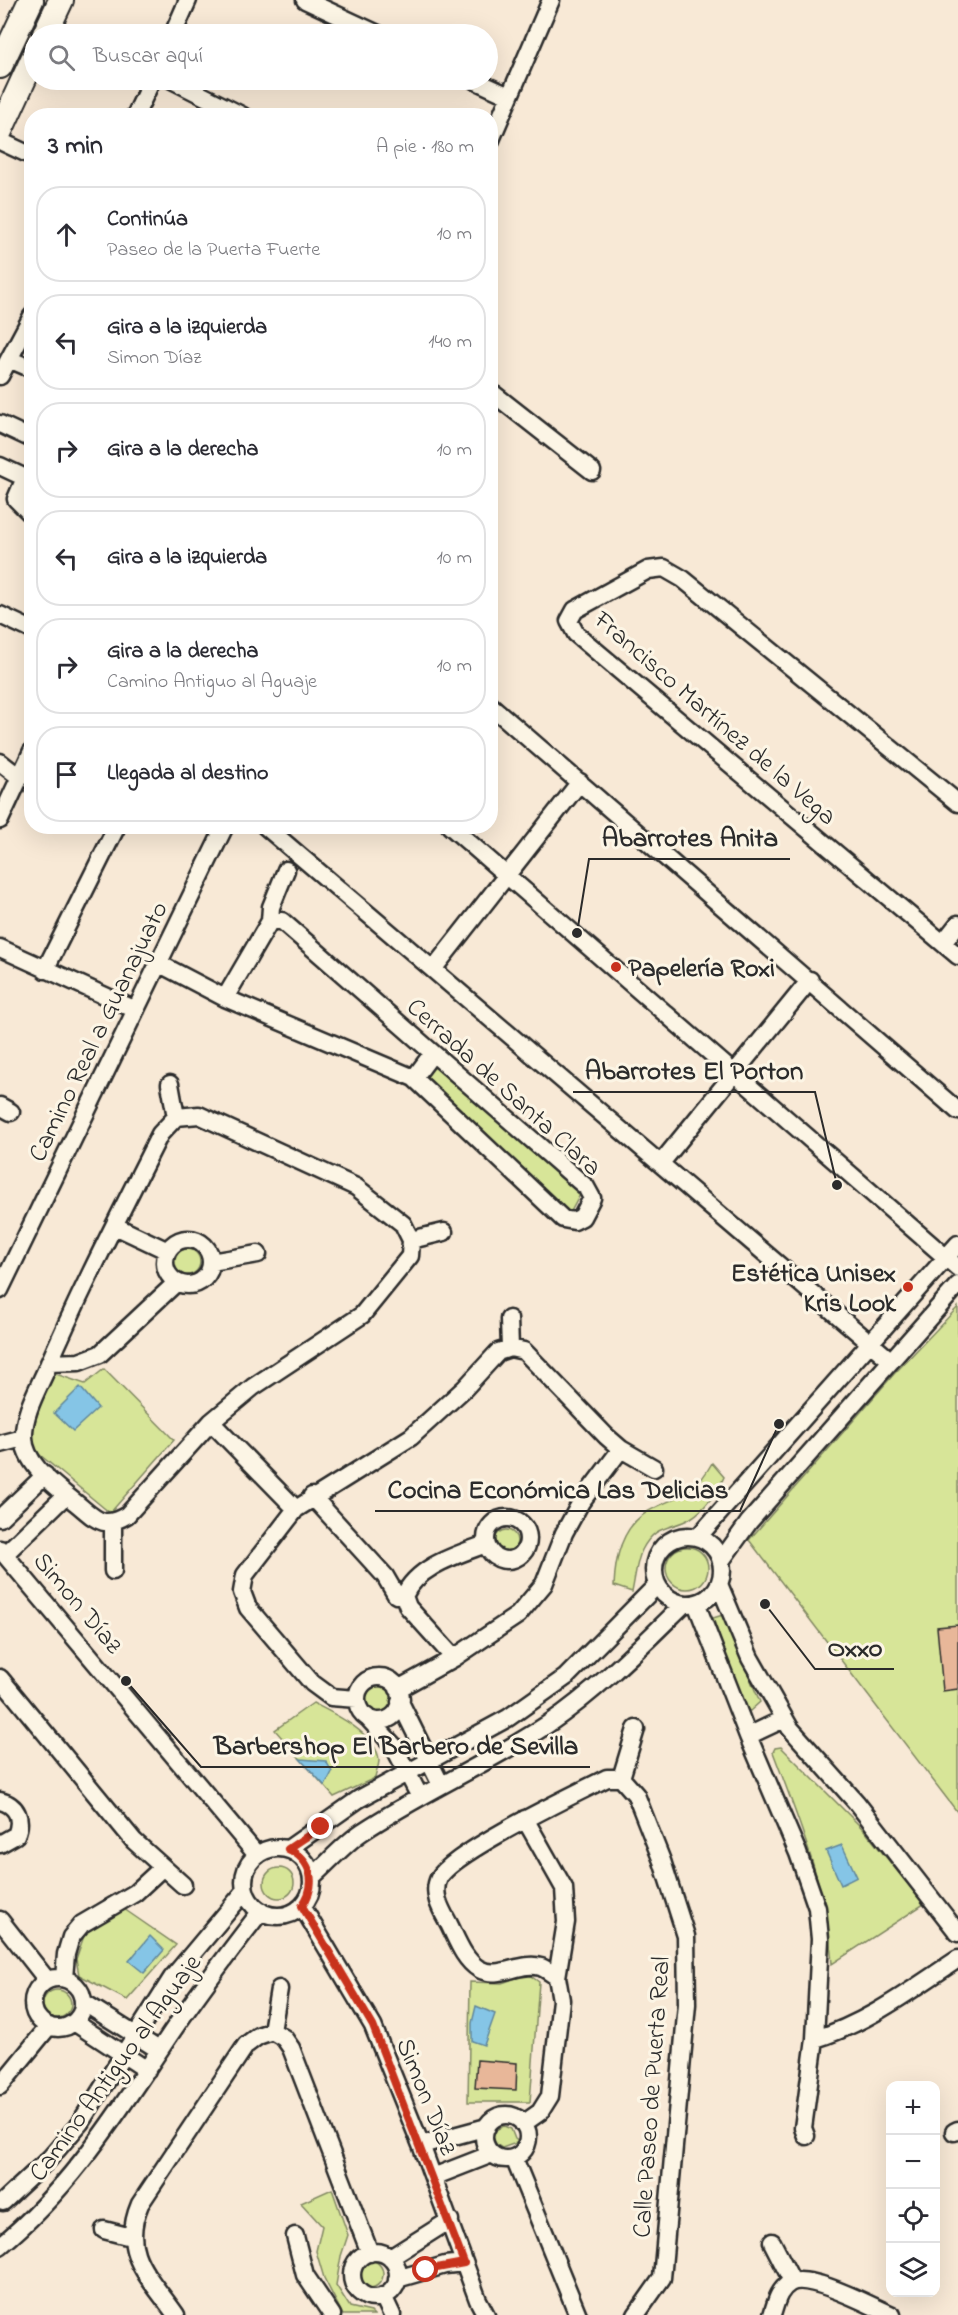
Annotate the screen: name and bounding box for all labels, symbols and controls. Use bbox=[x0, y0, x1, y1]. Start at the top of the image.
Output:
search box bbox=[24, 24, 498, 90]
icon: search bbox=[45, 41, 78, 74]
text: Buscar aquí bbox=[93, 41, 203, 73]
text: 3 min bbox=[48, 128, 103, 166]
text: A pie · 180 m bbox=[376, 133, 474, 162]
text: Continúa bbox=[107, 204, 188, 236]
icon: ahead bbox=[50, 218, 83, 251]
text: 10 m bbox=[436, 220, 472, 249]
text: Paseo de la Puerta Fuerte bbox=[107, 236, 320, 265]
text: Gira a la izquierda bbox=[107, 312, 267, 344]
icon: left bbox=[50, 326, 83, 359]
text: 140 m bbox=[428, 328, 472, 357]
text: Simon Díaz bbox=[107, 344, 202, 373]
icon: right bbox=[50, 434, 83, 467]
text: Gira a la derecha bbox=[107, 434, 258, 466]
text: 10 m bbox=[436, 436, 472, 465]
icon: left bbox=[50, 542, 83, 575]
text: Gira a la izquierda bbox=[107, 542, 267, 574]
text: 10 m bbox=[436, 544, 472, 573]
street label: Francisco Martínez de la Vega bbox=[583, 602, 844, 836]
text: Gira a la derecha bbox=[107, 636, 258, 668]
icon: right bbox=[50, 650, 83, 683]
text: 10 m bbox=[436, 652, 472, 681]
text: Camino Antiguo al Aguaje bbox=[107, 668, 317, 697]
icon: arrive bbox=[50, 758, 83, 791]
text: Llegada al destino bbox=[107, 758, 268, 790]
callout: Abarrotes Anita bbox=[589, 814, 790, 859]
text: Abarrotes Anita bbox=[602, 820, 778, 859]
street label: Camino Real a Guanajuato bbox=[20, 896, 179, 1169]
place label: Papelería Roxi bbox=[628, 951, 775, 989]
marker: Papelería Roxi bbox=[609, 960, 623, 974]
street label: Cerrada de Santa Clara bbox=[397, 990, 609, 1187]
callout: Abarrotes El Porton bbox=[573, 1047, 815, 1092]
text: Abarrotes El Porton bbox=[585, 1053, 803, 1092]
place label: Estética Unisex Kris Look bbox=[731, 1256, 897, 1324]
marker: Estética Unisex Kris Look bbox=[901, 1280, 915, 1294]
callout: Cocina Económica Las Delicias bbox=[375, 1466, 740, 1511]
text: Cocina Económica Las Delicias bbox=[388, 1472, 728, 1511]
street label: Simon Díaz bbox=[23, 1545, 131, 1663]
callout: Oxxo bbox=[815, 1624, 894, 1669]
text: Oxxo bbox=[827, 1630, 883, 1669]
callout: Barbershop El Barbero de Sevilla bbox=[201, 1722, 590, 1767]
text: Barbershop El Barbero de Sevilla bbox=[212, 1728, 578, 1767]
route end bbox=[307, 1813, 333, 1839]
street label: Camino Antiguo al Aguaje bbox=[21, 1947, 212, 2190]
street label: Calle Paseo de Puerta Real bbox=[624, 1955, 682, 2239]
street label: Simon Díaz bbox=[385, 2033, 466, 2161]
map controls bbox=[886, 2081, 940, 2297]
button: + bbox=[886, 2081, 940, 2135]
button: − bbox=[886, 2135, 940, 2189]
button: locate bbox=[886, 2189, 940, 2243]
button: layers bbox=[886, 2243, 940, 2297]
route start bbox=[412, 2256, 438, 2282]

